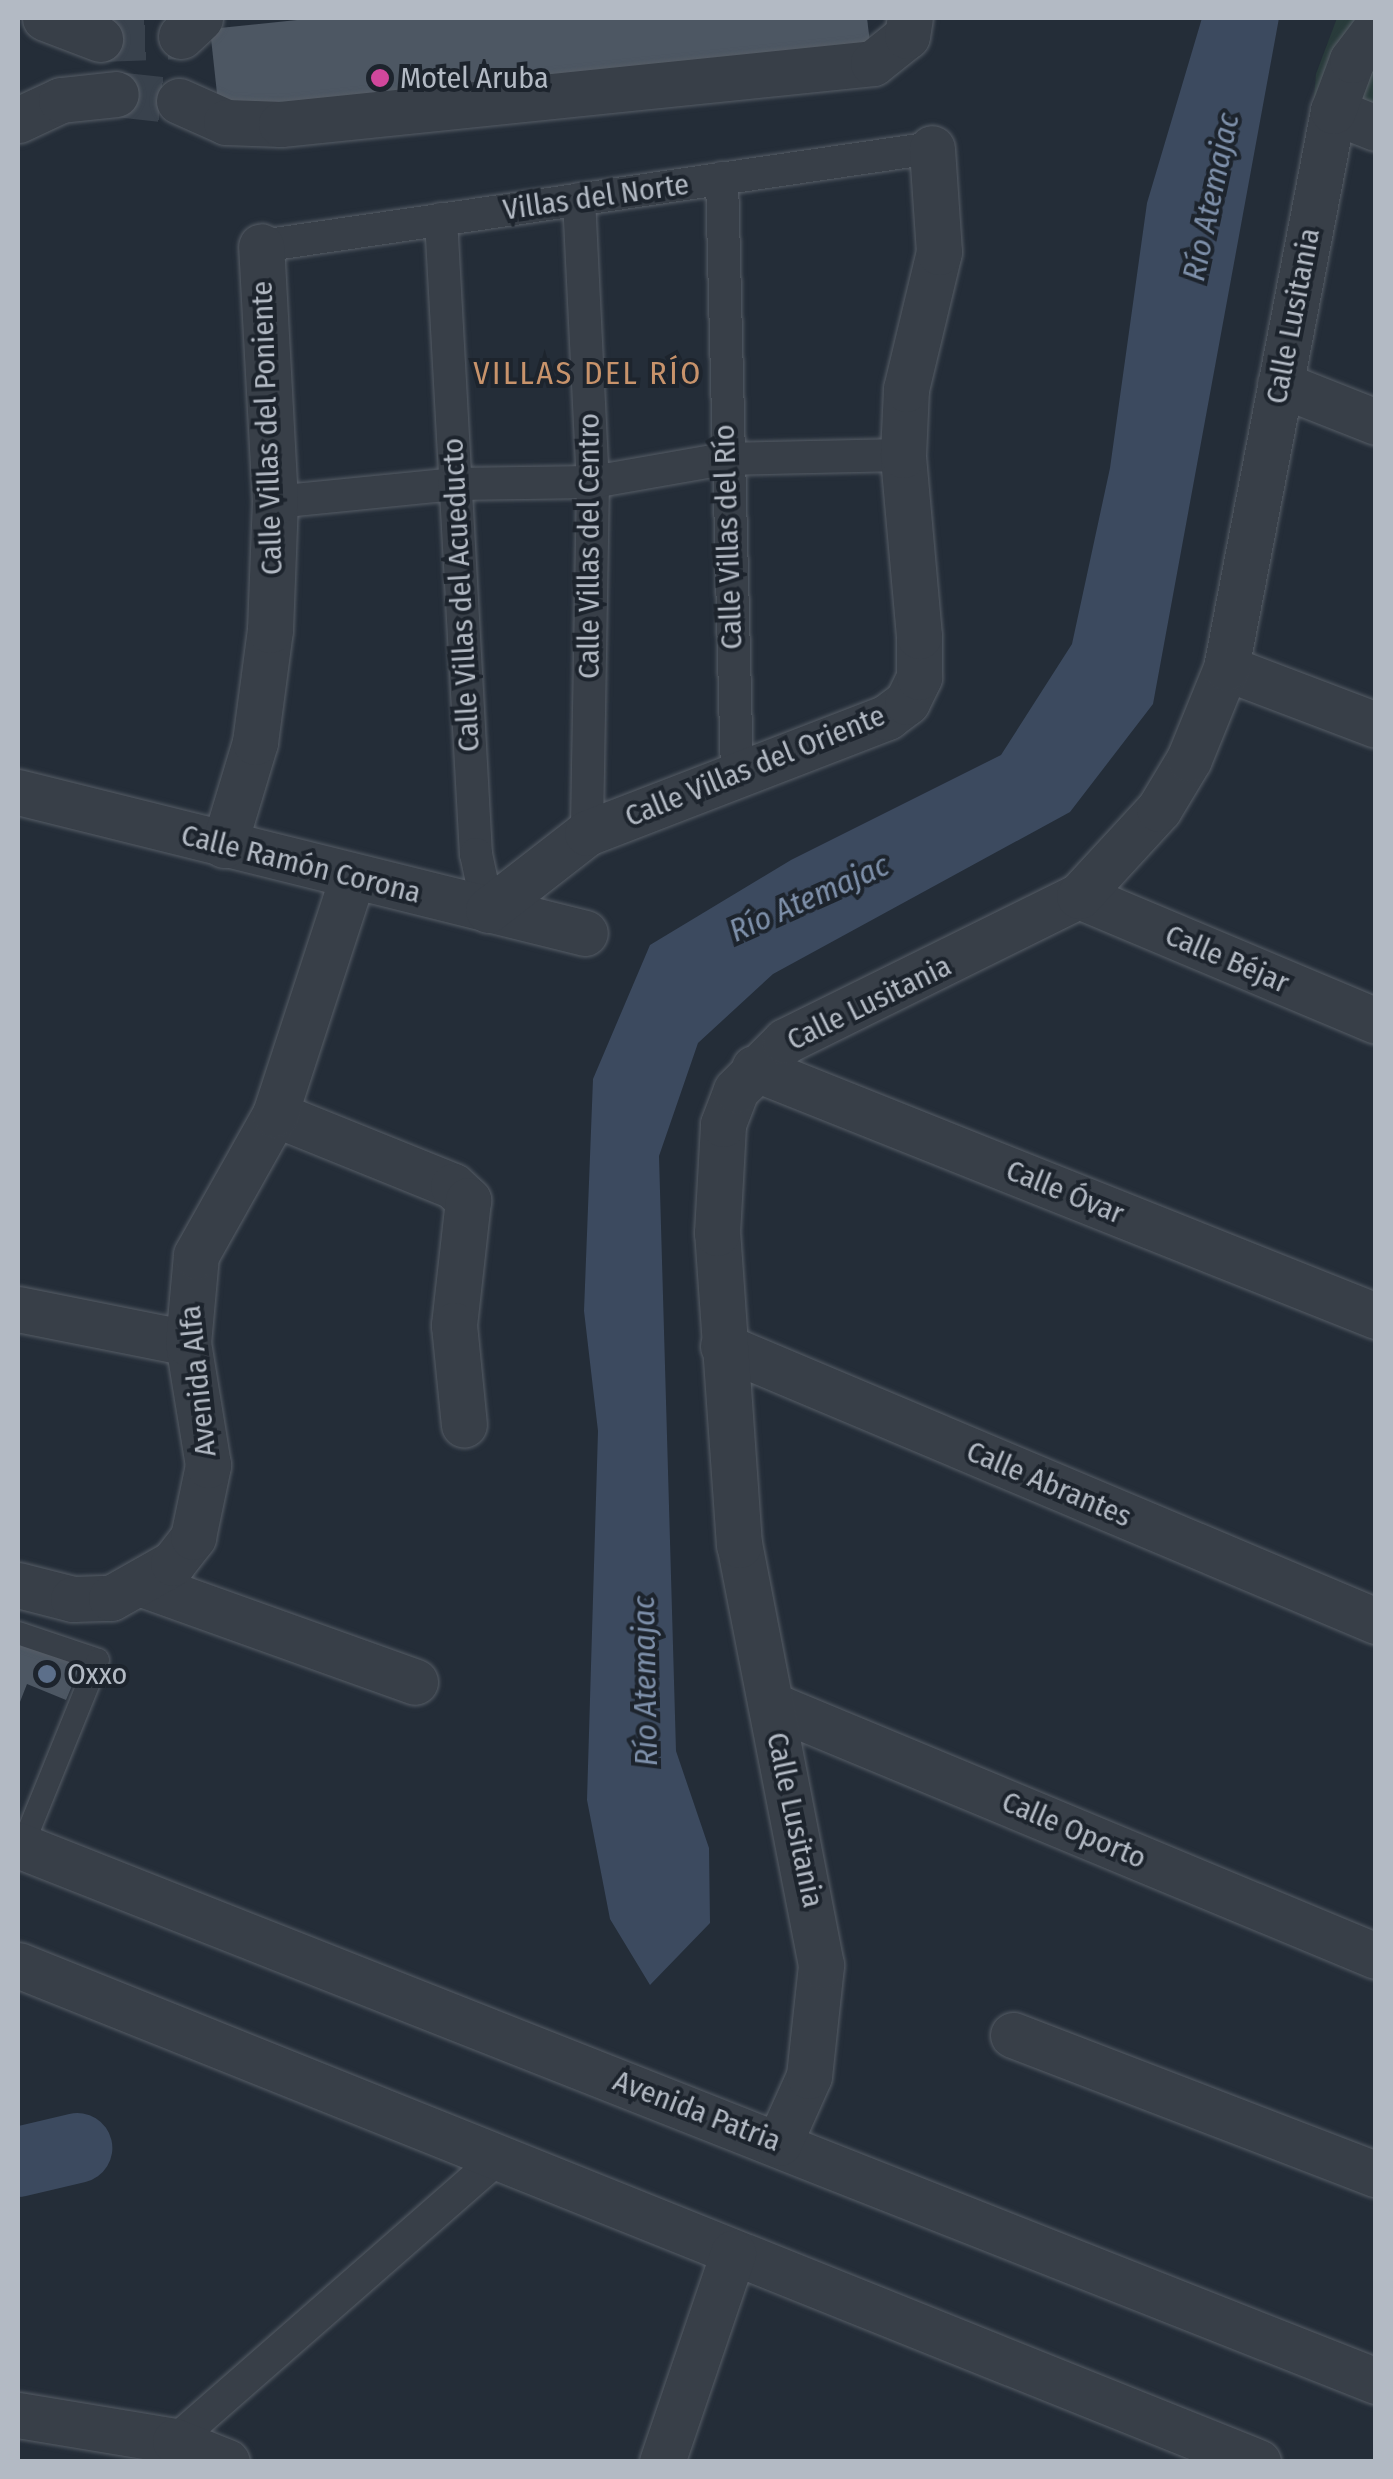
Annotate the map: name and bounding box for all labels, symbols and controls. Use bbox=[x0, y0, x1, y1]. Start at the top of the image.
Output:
place label: Motel Aruba bbox=[400, 60, 549, 96]
marker: Motel Aruba bbox=[369, 67, 391, 89]
water label: Río Atemajac bbox=[1174, 110, 1248, 284]
street label: Villas del Norte bbox=[501, 166, 691, 228]
street label: Calle Lusitania bbox=[1258, 225, 1328, 407]
street label: Calle Villas del Poniente bbox=[244, 280, 290, 576]
district label: VILLAS DEL RÍO bbox=[473, 354, 703, 392]
street label: Calle Villas del Centro bbox=[571, 413, 607, 679]
street label: Calle Villas del Río bbox=[706, 424, 750, 650]
street label: Calle Villas del Acueducto bbox=[435, 437, 487, 753]
street label: Calle Villas del Oriente bbox=[620, 697, 890, 835]
street label: Calle Ramón Corona bbox=[177, 817, 425, 911]
water label: Río Atemajac bbox=[723, 846, 895, 950]
street label: Calle Béjar bbox=[1160, 917, 1294, 1001]
street label: Calle Lusitania bbox=[781, 948, 957, 1058]
street label: Calle Óvar bbox=[1001, 1152, 1129, 1232]
street label: Avenida Alfa bbox=[172, 1304, 224, 1458]
street label: Calle Abrantes bbox=[961, 1433, 1137, 1535]
water label: Río Atemajac bbox=[624, 1595, 666, 1767]
place label: Oxxo bbox=[67, 1656, 127, 1692]
marker: Oxxo bbox=[36, 1663, 58, 1685]
street label: Calle Lusitania bbox=[759, 1729, 831, 1911]
street label: Calle Oporto bbox=[997, 1784, 1151, 1876]
street label: Avenida Patria bbox=[608, 2063, 786, 2159]

